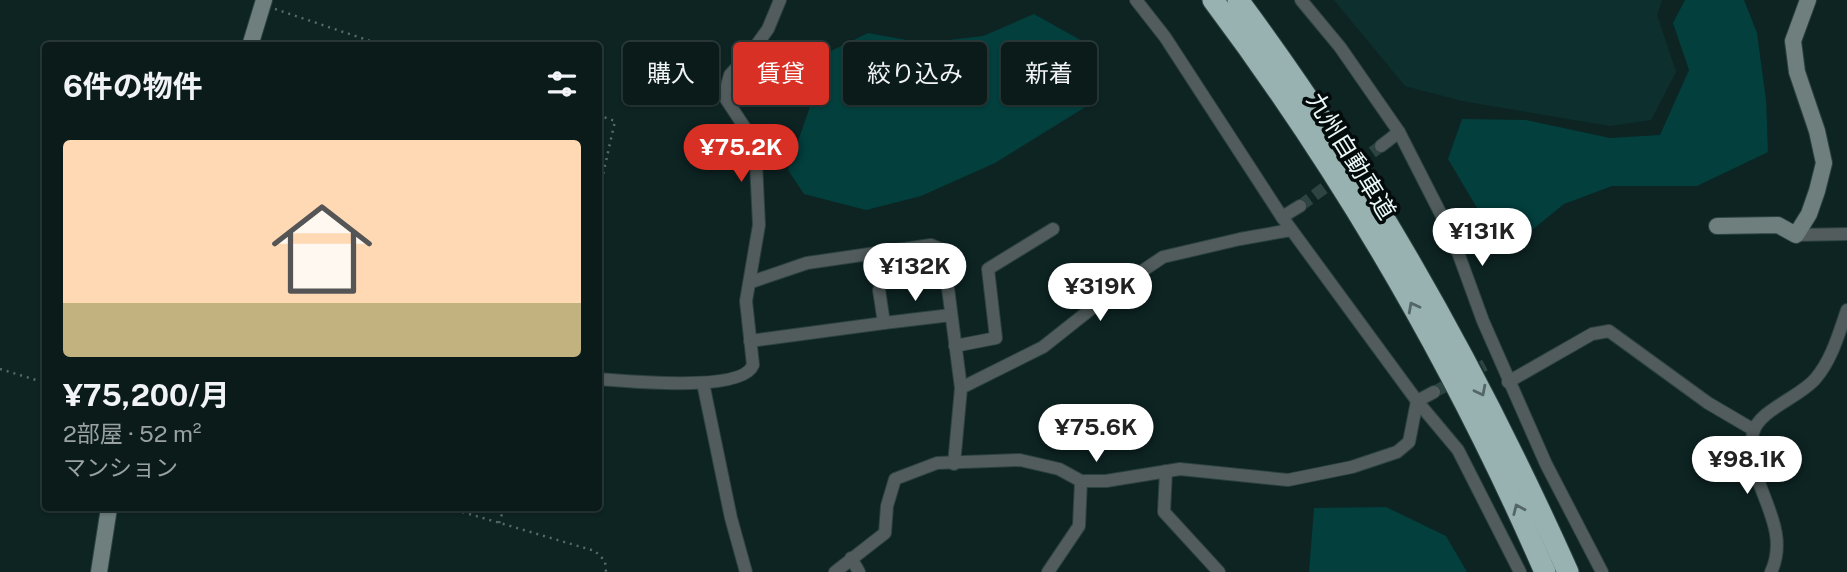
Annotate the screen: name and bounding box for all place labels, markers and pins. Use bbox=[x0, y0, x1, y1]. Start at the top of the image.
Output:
pin: ¥75.2K bbox=[684, 124, 798, 184]
pin: ¥131K bbox=[1433, 208, 1531, 268]
pin: ¥132K bbox=[866, 244, 964, 303]
pin: ¥319K bbox=[1051, 264, 1149, 323]
pin: ¥75.6K bbox=[1039, 405, 1153, 464]
pin: ¥98.1K bbox=[1690, 436, 1804, 496]

